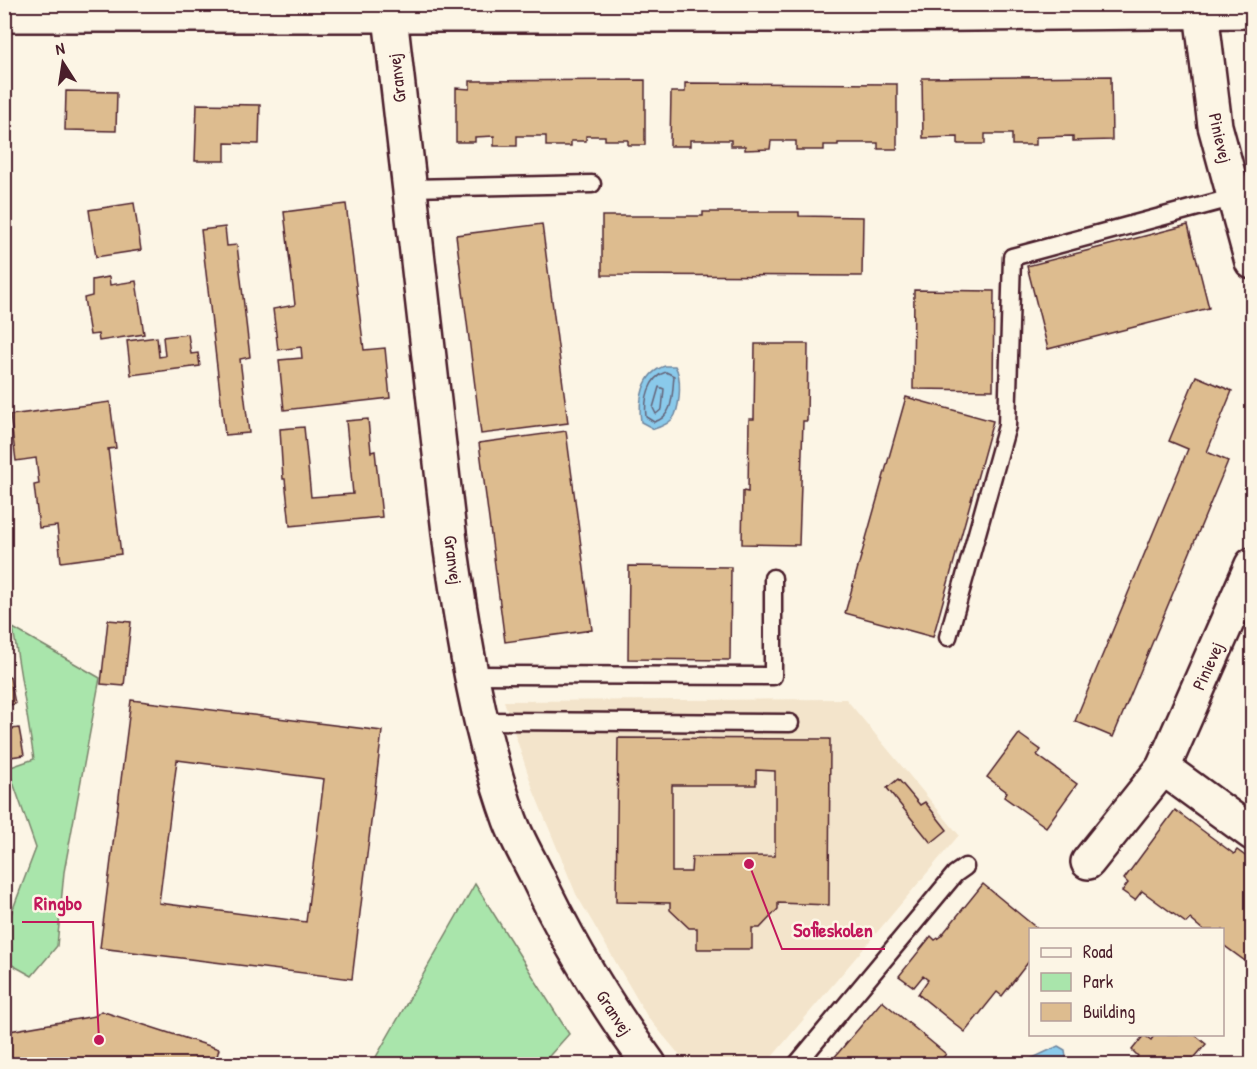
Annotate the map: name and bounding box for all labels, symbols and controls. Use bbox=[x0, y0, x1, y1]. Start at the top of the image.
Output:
north arrow bbox=[33, 33, 93, 93]
text: N bbox=[53, 37, 67, 60]
street label: Granvej bbox=[381, 52, 412, 104]
street label: Pinievej bbox=[1203, 110, 1238, 165]
street label: Granvej bbox=[438, 534, 469, 586]
street label: Pinievej bbox=[1186, 638, 1229, 694]
callout: Ringbo bbox=[22, 884, 93, 922]
text: Ringbo bbox=[34, 889, 82, 917]
callout: Sofieskolen bbox=[782, 911, 885, 949]
text: Sofieskolen bbox=[793, 916, 873, 943]
legend bbox=[1029, 928, 1224, 1036]
text: Road bbox=[1083, 939, 1113, 964]
text: Park bbox=[1083, 969, 1114, 994]
street label: Granvej bbox=[590, 985, 638, 1040]
text: Building bbox=[1083, 999, 1135, 1024]

